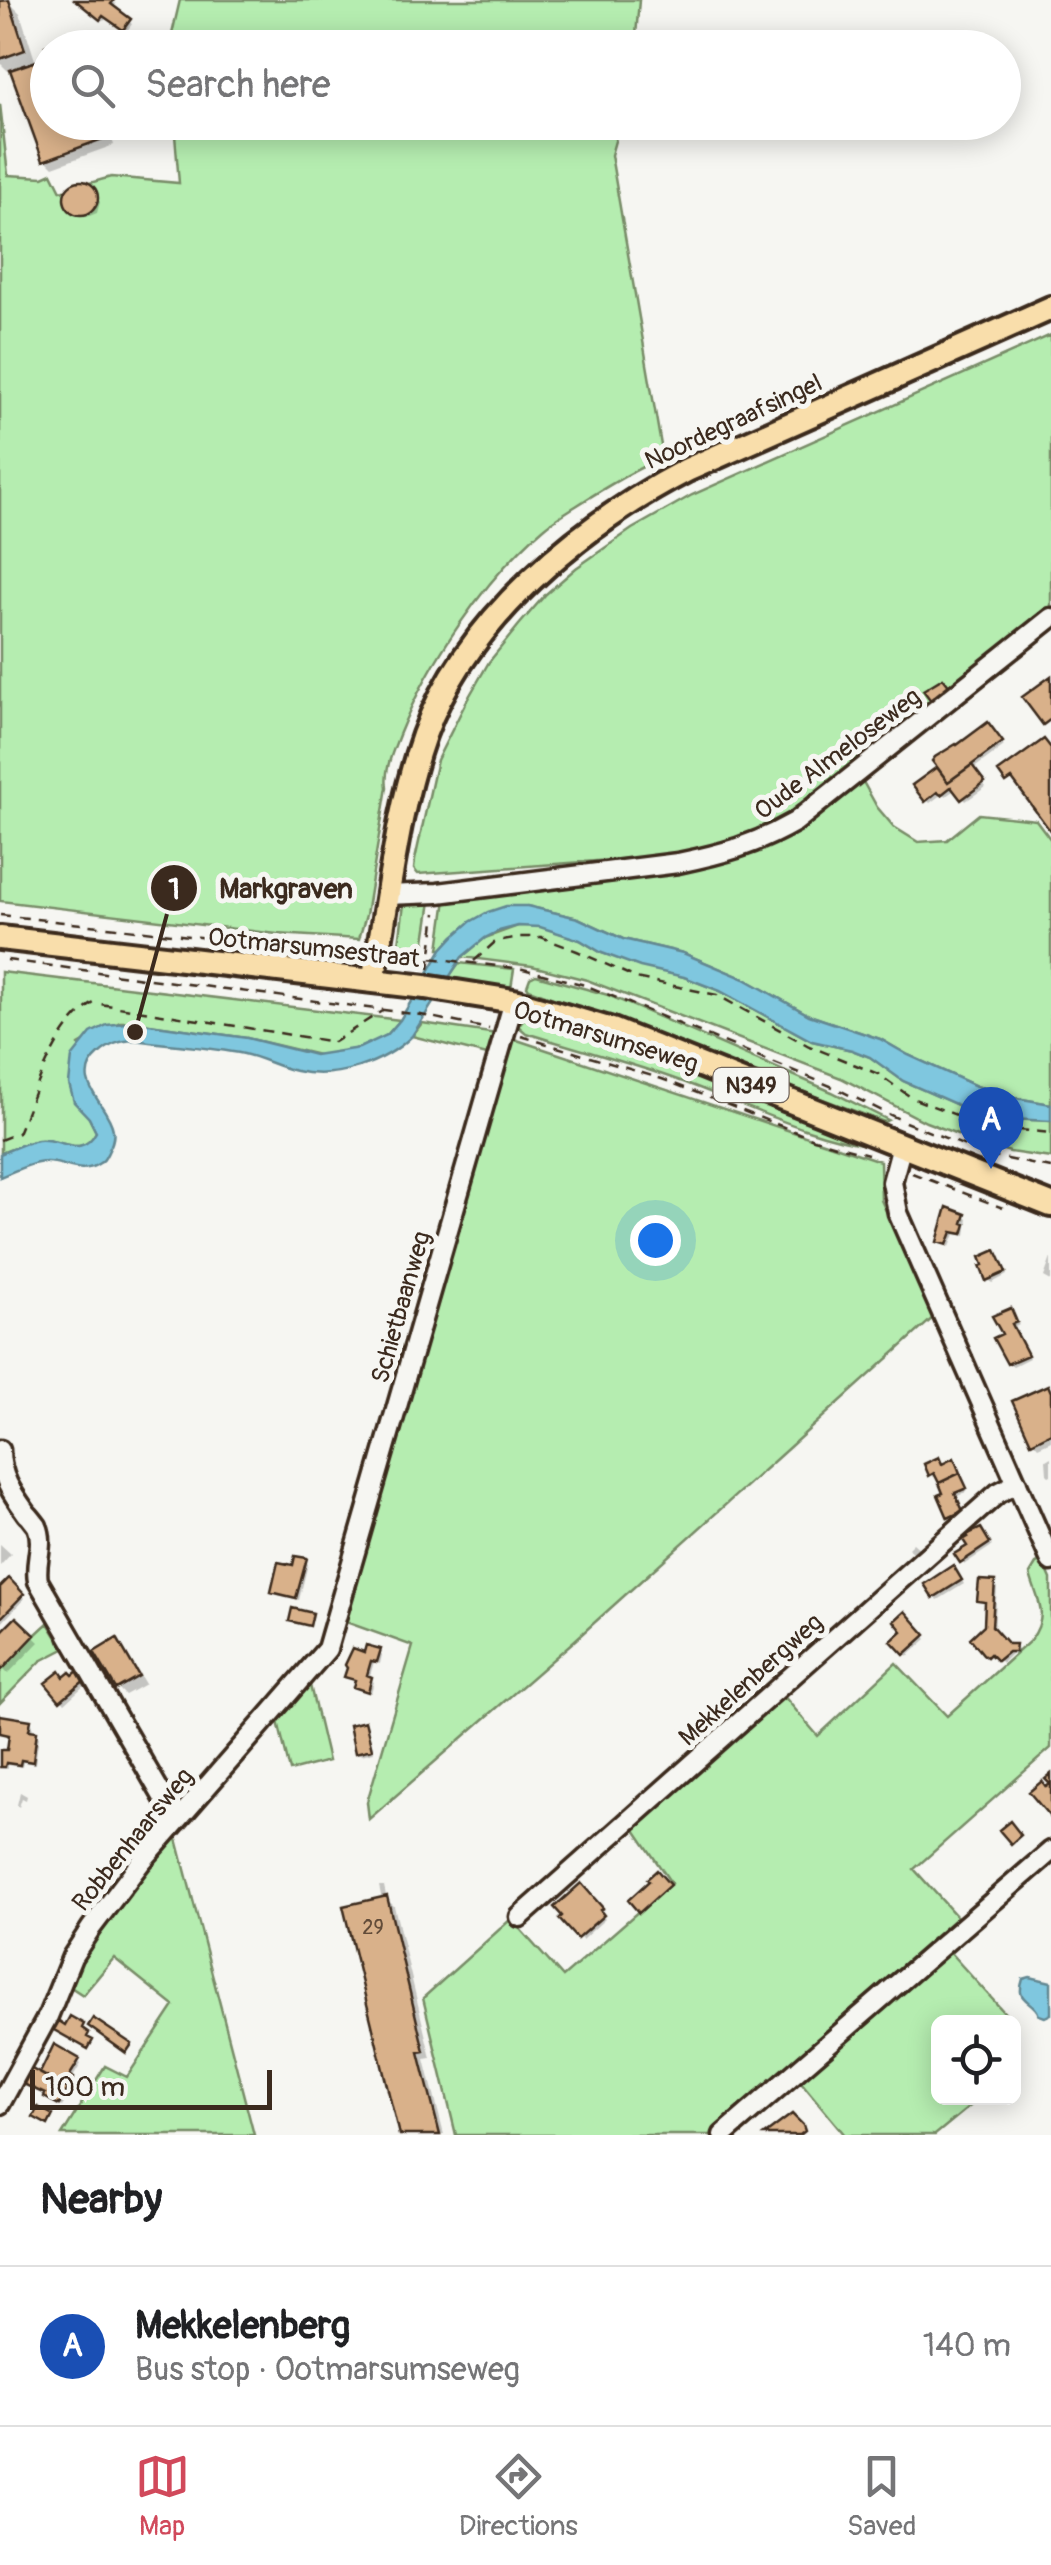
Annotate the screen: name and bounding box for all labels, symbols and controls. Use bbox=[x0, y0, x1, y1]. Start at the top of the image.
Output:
search box bbox=[30, 30, 1021, 140]
icon: search bbox=[65, 58, 120, 113]
text: Search here bbox=[145, 61, 331, 109]
street label: Noordegraafsingel bbox=[640, 368, 827, 477]
street label: Oude Almeloseweg bbox=[749, 682, 927, 827]
callout: Markgraven bbox=[149, 859, 372, 917]
text: 1 bbox=[168, 871, 180, 908]
text: Markgraven bbox=[219, 872, 353, 907]
street label: Ootmarsumsestraat bbox=[206, 922, 422, 975]
street label: Ootmarsumseweg bbox=[509, 995, 702, 1080]
road number: N349 bbox=[714, 1068, 788, 1102]
pin: A bbox=[958, 1086, 1024, 1169]
your location bbox=[630, 1215, 681, 1266]
street label: Schietbaanweg bbox=[365, 1228, 438, 1387]
street label: Mekkelenbergweg bbox=[673, 1607, 829, 1753]
street label: Robbenhaarsweg bbox=[66, 1762, 200, 1918]
house number: 29 bbox=[362, 1915, 384, 1940]
map controls bbox=[931, 2015, 1021, 2105]
button: locate bbox=[931, 2015, 1021, 2105]
scale bar bbox=[30, 2065, 272, 2110]
text: 100 m bbox=[45, 2070, 125, 2105]
text: Nearby bbox=[40, 2174, 162, 2226]
text: Mekkelenberg bbox=[135, 2302, 350, 2350]
text: A bbox=[62, 2326, 83, 2366]
text: 140 m bbox=[923, 2326, 1011, 2366]
text: Bus stop · Ootmarsumseweg bbox=[135, 2350, 520, 2390]
tab: Map bbox=[135, 2449, 190, 2544]
tab: Directions bbox=[459, 2449, 578, 2544]
tab: Saved bbox=[847, 2449, 916, 2544]

